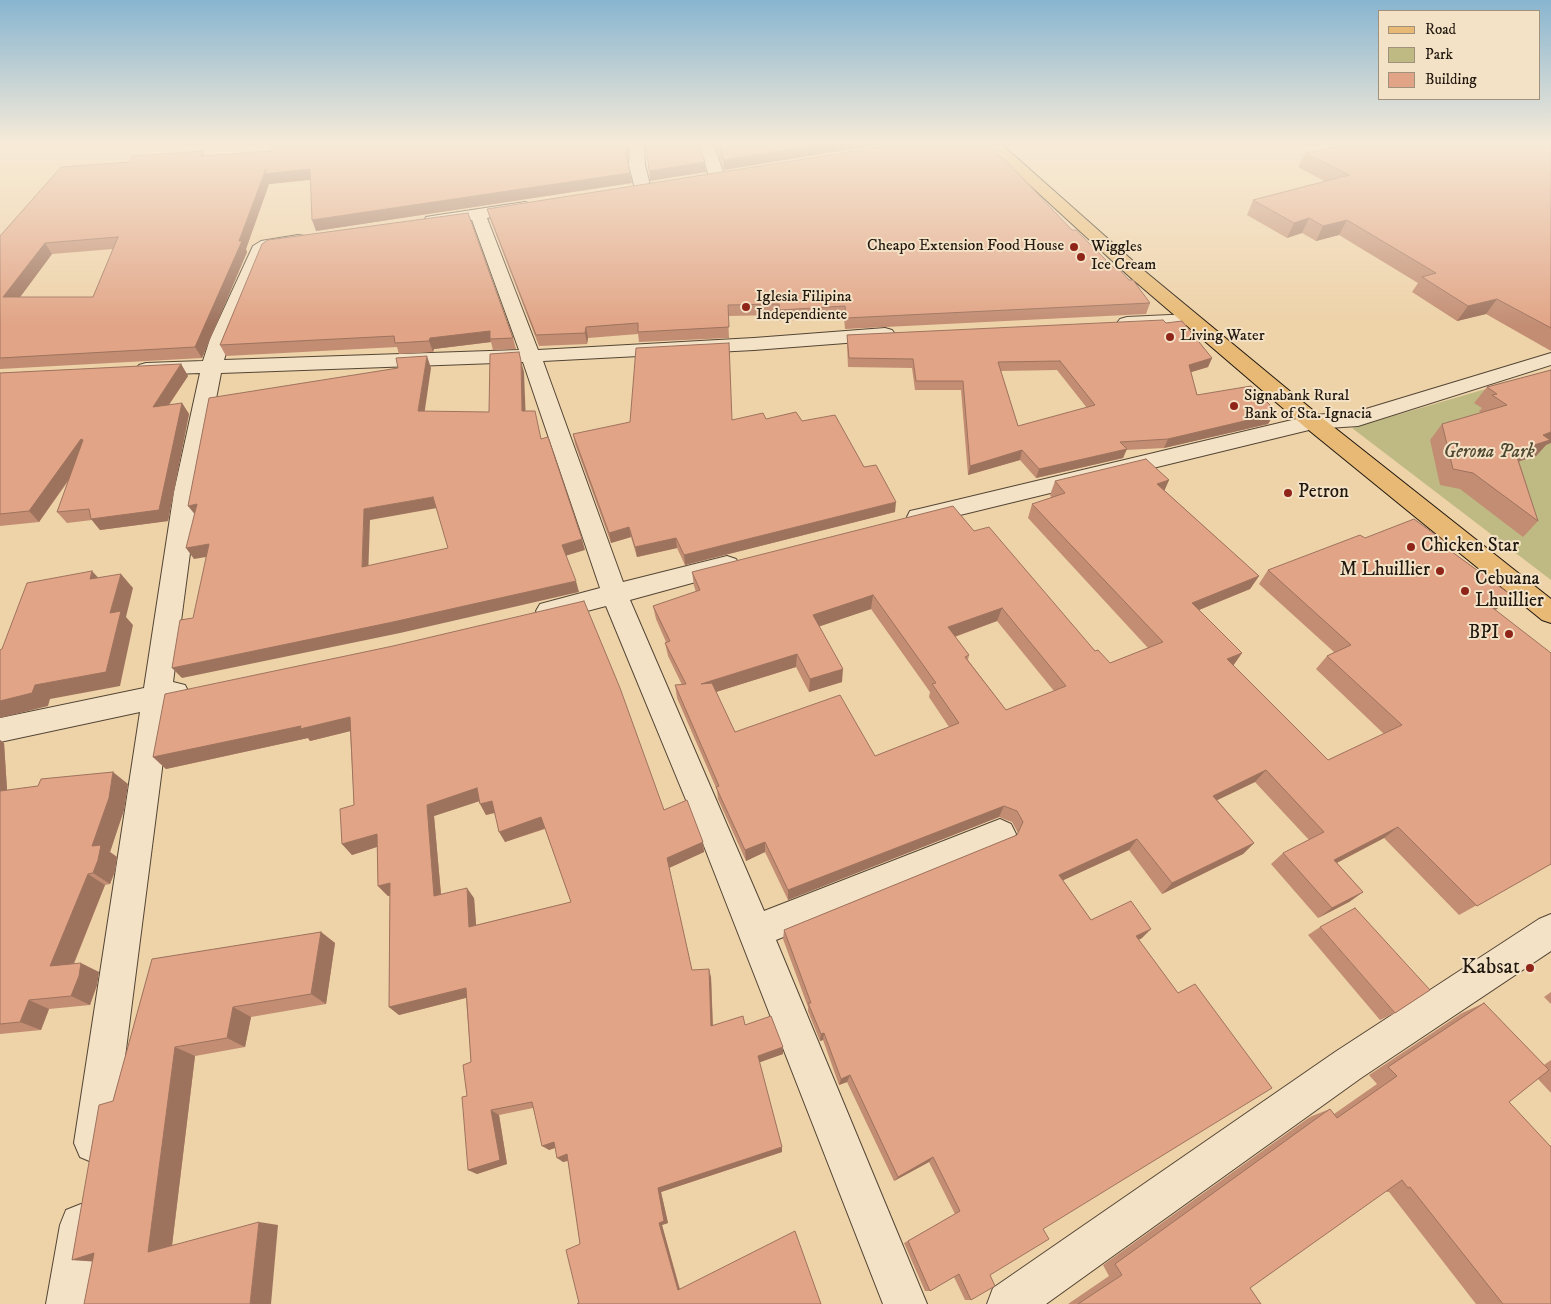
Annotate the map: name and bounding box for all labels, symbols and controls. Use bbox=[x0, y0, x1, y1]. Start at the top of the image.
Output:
legend bbox=[1378, 10, 1541, 100]
text: Road bbox=[1425, 20, 1456, 39]
text: Park bbox=[1425, 45, 1453, 64]
text: Building bbox=[1425, 70, 1477, 89]
place label: Cheapo Extension Food House bbox=[867, 237, 1064, 257]
place label: Wiggles Ice Cream bbox=[1091, 238, 1156, 276]
marker: Cheapo Extension Food House bbox=[1068, 241, 1080, 253]
marker: Wiggles Ice Cream bbox=[1075, 251, 1087, 263]
place label: Iglesia Filipina Independiente bbox=[756, 288, 852, 326]
marker: Iglesia Filipina Independiente bbox=[740, 301, 752, 313]
place label: Living Water bbox=[1180, 327, 1265, 347]
marker: Living Water bbox=[1164, 331, 1176, 343]
place label: Signabank Rural Bank of Sta. Ignacia bbox=[1244, 387, 1372, 425]
marker: Signabank Rural Bank of Sta. Ignacia bbox=[1228, 400, 1240, 412]
park label: Gerona Park bbox=[1443, 442, 1535, 464]
place label: Petron bbox=[1298, 482, 1349, 504]
marker: Petron bbox=[1282, 487, 1294, 499]
place label: Chicken Star bbox=[1421, 536, 1519, 558]
marker: Chicken Star bbox=[1405, 541, 1417, 553]
place label: M Lhuillier bbox=[1340, 560, 1430, 582]
marker: M Lhuillier bbox=[1434, 565, 1446, 577]
place label: Cebuana Lhuillier bbox=[1475, 569, 1544, 613]
marker: Cebuana Lhuillier bbox=[1459, 585, 1471, 597]
place label: BPI bbox=[1468, 623, 1499, 645]
marker: BPI bbox=[1503, 628, 1515, 640]
place label: Kabsat bbox=[1461, 955, 1520, 981]
marker: Kabsat bbox=[1524, 962, 1536, 974]

